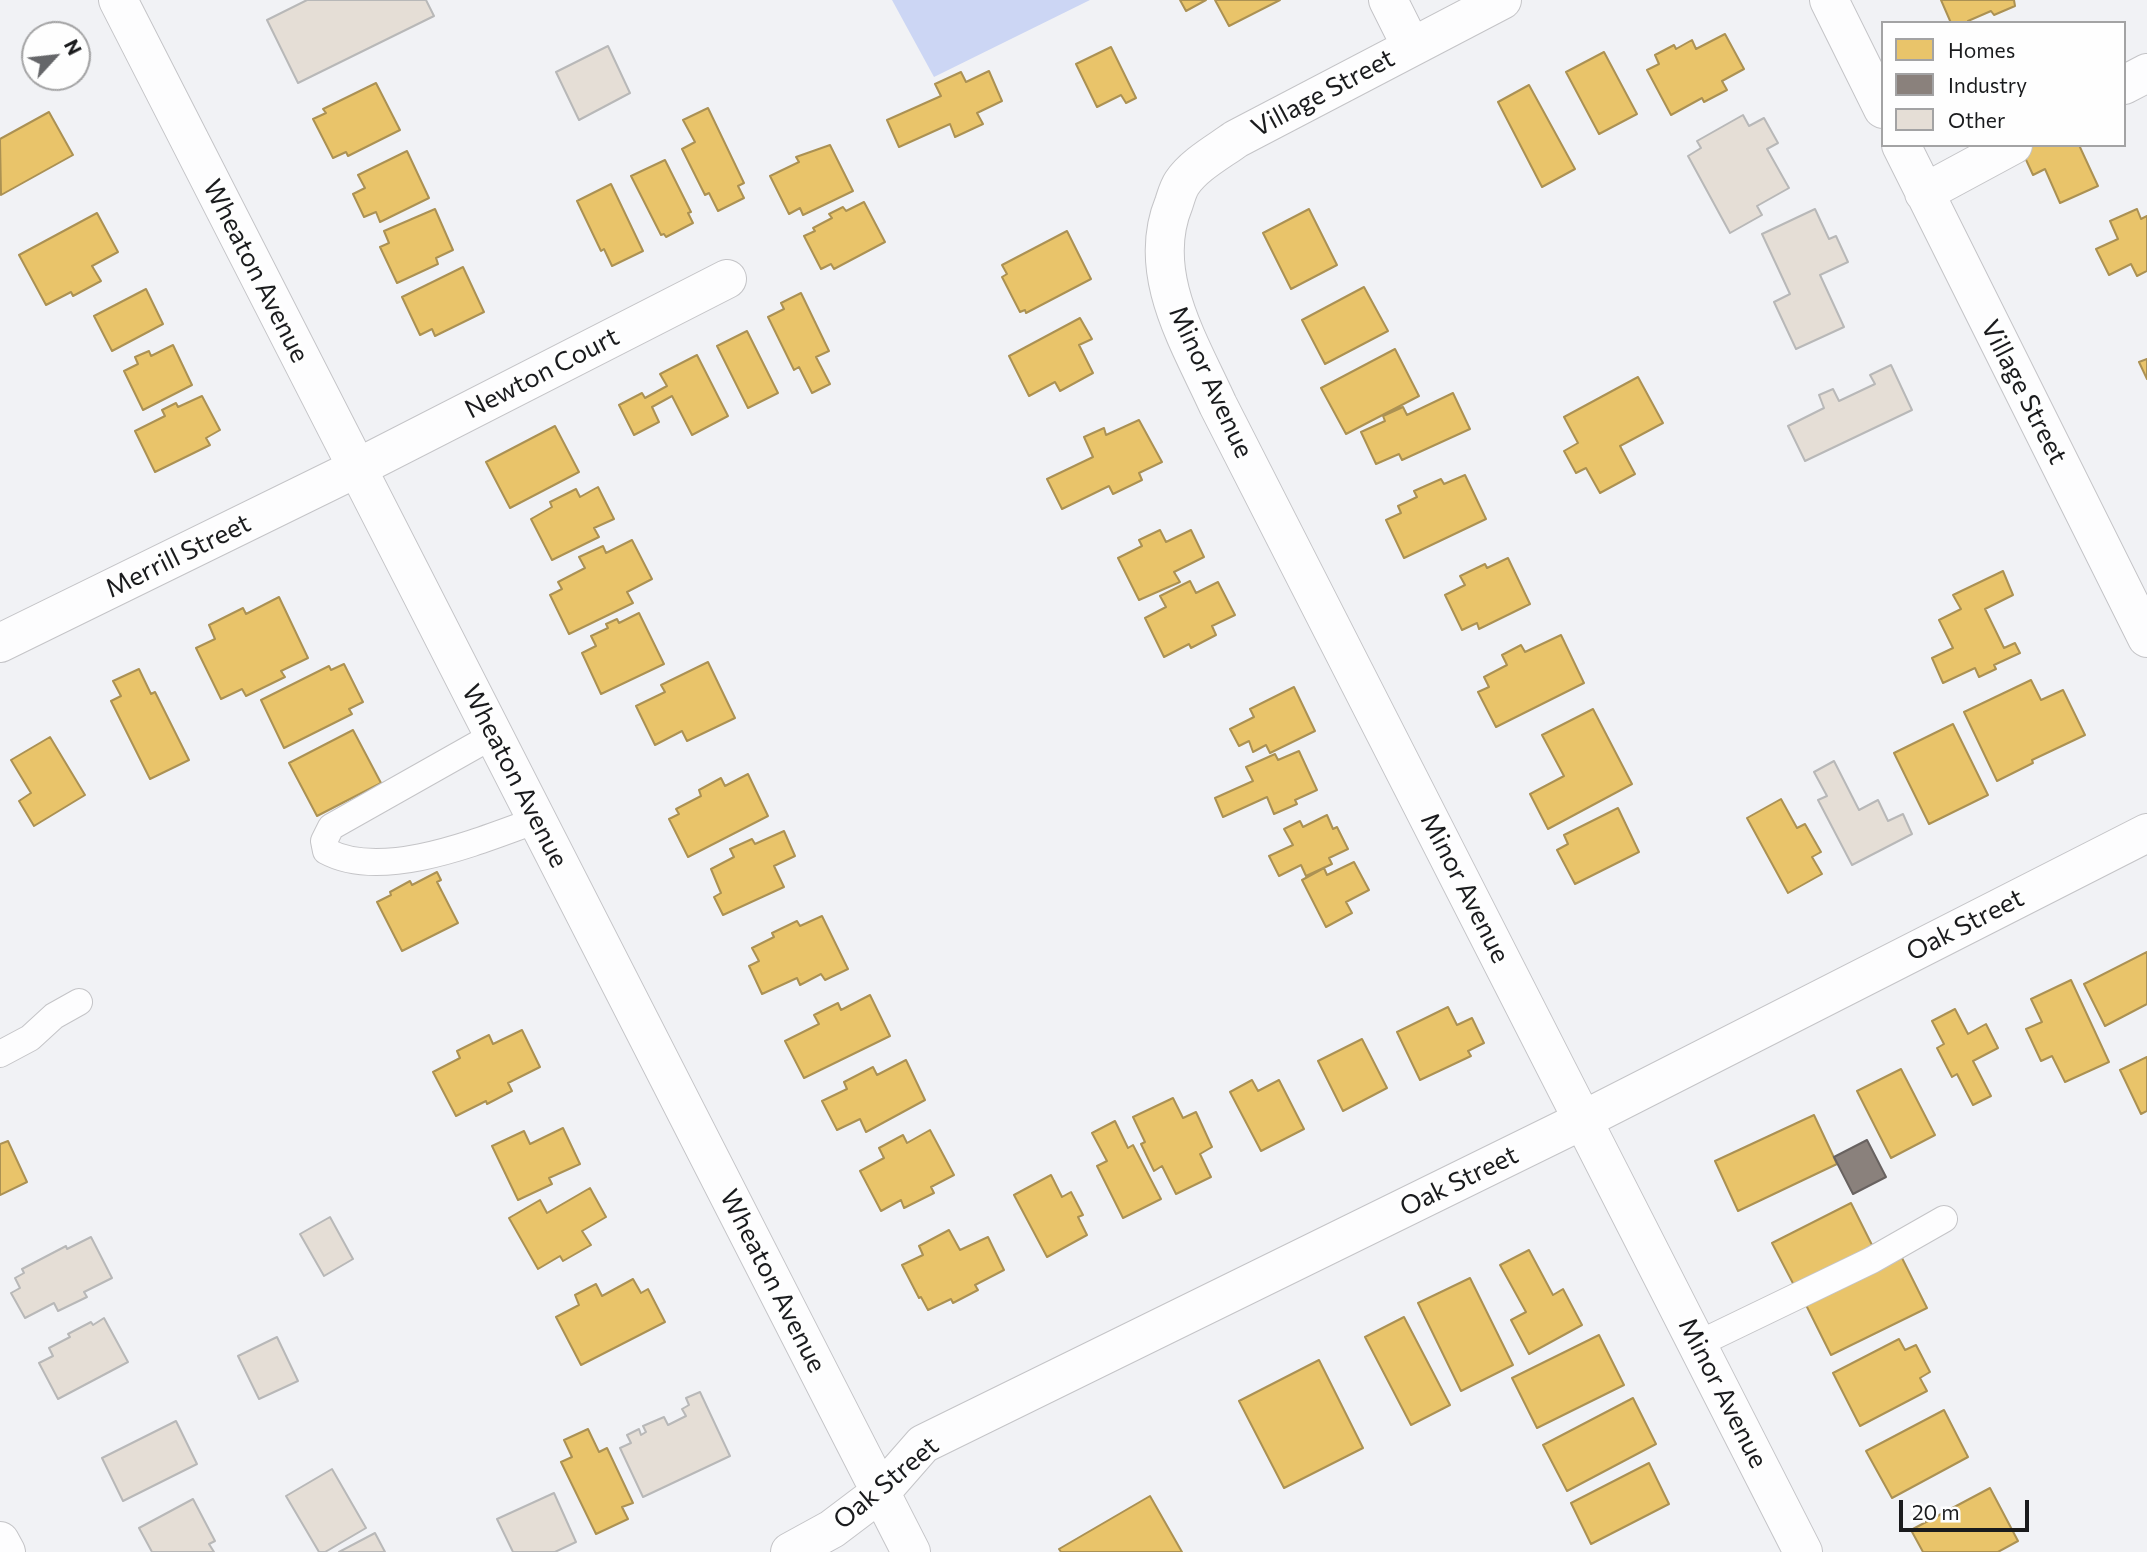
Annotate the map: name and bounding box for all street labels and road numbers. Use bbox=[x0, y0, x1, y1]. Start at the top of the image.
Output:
street label: Village Street bbox=[1246, 42, 1400, 144]
street label: Wheaton Avenue bbox=[196, 174, 316, 368]
street label: Minor Avenue bbox=[1162, 301, 1260, 463]
street label: Village Street bbox=[1974, 315, 2074, 469]
street label: Newton Court bbox=[460, 321, 624, 425]
street label: Merrill Street bbox=[100, 507, 256, 605]
street label: Wheaton Avenue bbox=[455, 679, 575, 873]
street label: Minor Avenue bbox=[1414, 808, 1516, 968]
street label: Oak Street bbox=[1901, 882, 2029, 968]
street label: Oak Street bbox=[1395, 1139, 1523, 1223]
street label: Wheaton Avenue bbox=[713, 1184, 833, 1378]
street label: Minor Avenue bbox=[1672, 1313, 1774, 1473]
street label: Oak Street bbox=[827, 1430, 945, 1536]

